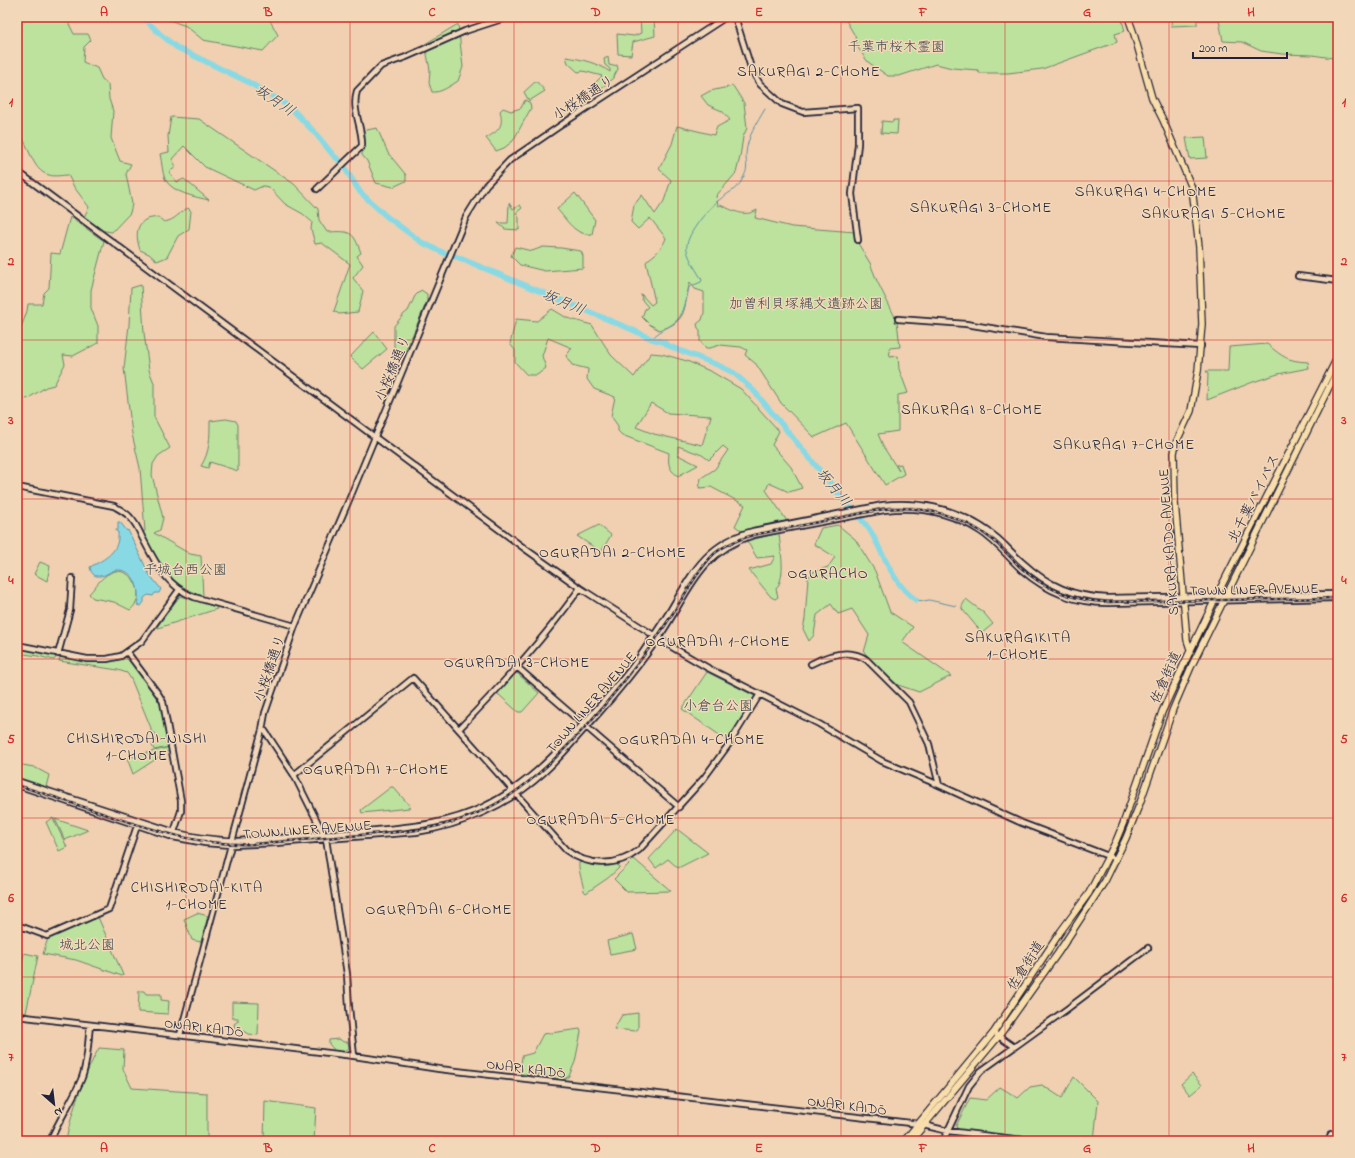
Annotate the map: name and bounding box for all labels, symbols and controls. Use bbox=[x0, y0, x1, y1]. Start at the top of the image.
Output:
text: A bbox=[100, 3, 108, 22]
text: B bbox=[263, 3, 273, 22]
text: C bbox=[428, 3, 436, 22]
text: D bbox=[590, 3, 601, 22]
text: E bbox=[755, 3, 763, 22]
text: F bbox=[918, 3, 928, 22]
text: G bbox=[1083, 3, 1091, 22]
text: H bbox=[1247, 3, 1255, 22]
scale bar bbox=[1193, 34, 1287, 60]
park label: 千葉市桜木霊園 bbox=[847, 37, 945, 58]
text: 200 m bbox=[1199, 40, 1228, 58]
district label: SAKURAGI 2-CHOME bbox=[737, 61, 881, 83]
street label: 小桜橋通り bbox=[549, 70, 619, 126]
water label: 坂月川 bbox=[250, 79, 299, 123]
text: 1 bbox=[9, 93, 14, 112]
text: 1 bbox=[1342, 93, 1347, 112]
district label: SAKURAGI 4-CHOME bbox=[1075, 181, 1217, 203]
district label: SAKURAGI 3-CHOME bbox=[910, 197, 1052, 219]
district label: SAKURAGI 5-CHOME bbox=[1141, 203, 1287, 225]
text: 2 bbox=[7, 252, 15, 271]
text: 2 bbox=[1340, 252, 1348, 271]
water label: 坂月川 bbox=[539, 284, 589, 322]
park label: 加曽利貝塚縄文遺跡公園 bbox=[729, 294, 883, 315]
street label: 小桜橋通り bbox=[370, 332, 417, 405]
district label: SAKURAGI 8-CHOME bbox=[901, 399, 1043, 421]
text: 3 bbox=[7, 411, 14, 430]
text: 3 bbox=[1340, 411, 1347, 430]
district label: SAKURAGI 7-CHOME bbox=[1053, 434, 1195, 456]
street label: 北千葉バイパス bbox=[1223, 450, 1286, 547]
water label: 坂月川 bbox=[810, 463, 856, 512]
street label: SAKURA-KAIDO AVENUE bbox=[1154, 468, 1185, 616]
district label: OGURADAI 2-CHOME bbox=[539, 542, 687, 564]
park label: 千城台西公園 bbox=[143, 560, 227, 581]
district label: OGURACHO bbox=[787, 563, 869, 585]
text: 4 bbox=[7, 571, 14, 590]
text: 4 bbox=[1340, 571, 1347, 590]
street label: TOWN LINER AVENUE bbox=[1189, 579, 1319, 602]
district label: SAKURAGIKITA 1-CHOME bbox=[965, 627, 1071, 666]
district label: OGURADAI 1-CHOME bbox=[645, 631, 791, 653]
street label: 小桜橋通り bbox=[249, 632, 292, 705]
street label: TOWN LINER AVENUE bbox=[542, 647, 642, 759]
street label: 佐倉街道 bbox=[1145, 648, 1187, 707]
district label: OGURADAI 3-CHOME bbox=[444, 652, 590, 674]
park label: 小倉台公園 bbox=[683, 696, 753, 717]
district label: CHISHIRODAI-NISHI 1-CHOME bbox=[67, 728, 207, 767]
district label: OGURADAI 4-CHOME bbox=[619, 729, 765, 751]
text: 5 bbox=[7, 730, 15, 749]
text: 5 bbox=[1340, 730, 1348, 749]
district label: OGURADAI 7-CHOME bbox=[303, 759, 449, 781]
district label: OGURADAI 5-CHOME bbox=[526, 809, 676, 831]
street label: TOWN LINER AVENUE bbox=[242, 816, 372, 845]
district label: CHISHIRODAI-KITA 1-CHOME bbox=[131, 877, 263, 916]
text: 6 bbox=[7, 889, 14, 908]
text: 6 bbox=[1340, 889, 1347, 908]
district label: OGURADAI 6-CHOME bbox=[365, 899, 513, 921]
park label: 城北公園 bbox=[59, 935, 115, 956]
street label: 佐倉街道 bbox=[1002, 937, 1050, 995]
street label: ONARI KAIDŌ bbox=[163, 1013, 245, 1044]
text: 7 bbox=[8, 1048, 14, 1067]
text: 7 bbox=[1341, 1048, 1347, 1067]
street label: ONARI KAIDŌ bbox=[485, 1054, 567, 1085]
north arrow bbox=[34, 1084, 74, 1124]
street label: ONARI KAIDŌ bbox=[806, 1091, 888, 1122]
text: N bbox=[51, 1103, 65, 1121]
text: A bbox=[100, 1139, 108, 1158]
text: B bbox=[263, 1139, 273, 1158]
text: C bbox=[428, 1139, 436, 1158]
text: D bbox=[590, 1139, 601, 1158]
text: E bbox=[755, 1139, 763, 1158]
text: F bbox=[918, 1139, 928, 1158]
text: G bbox=[1083, 1139, 1091, 1158]
text: H bbox=[1247, 1139, 1255, 1158]

